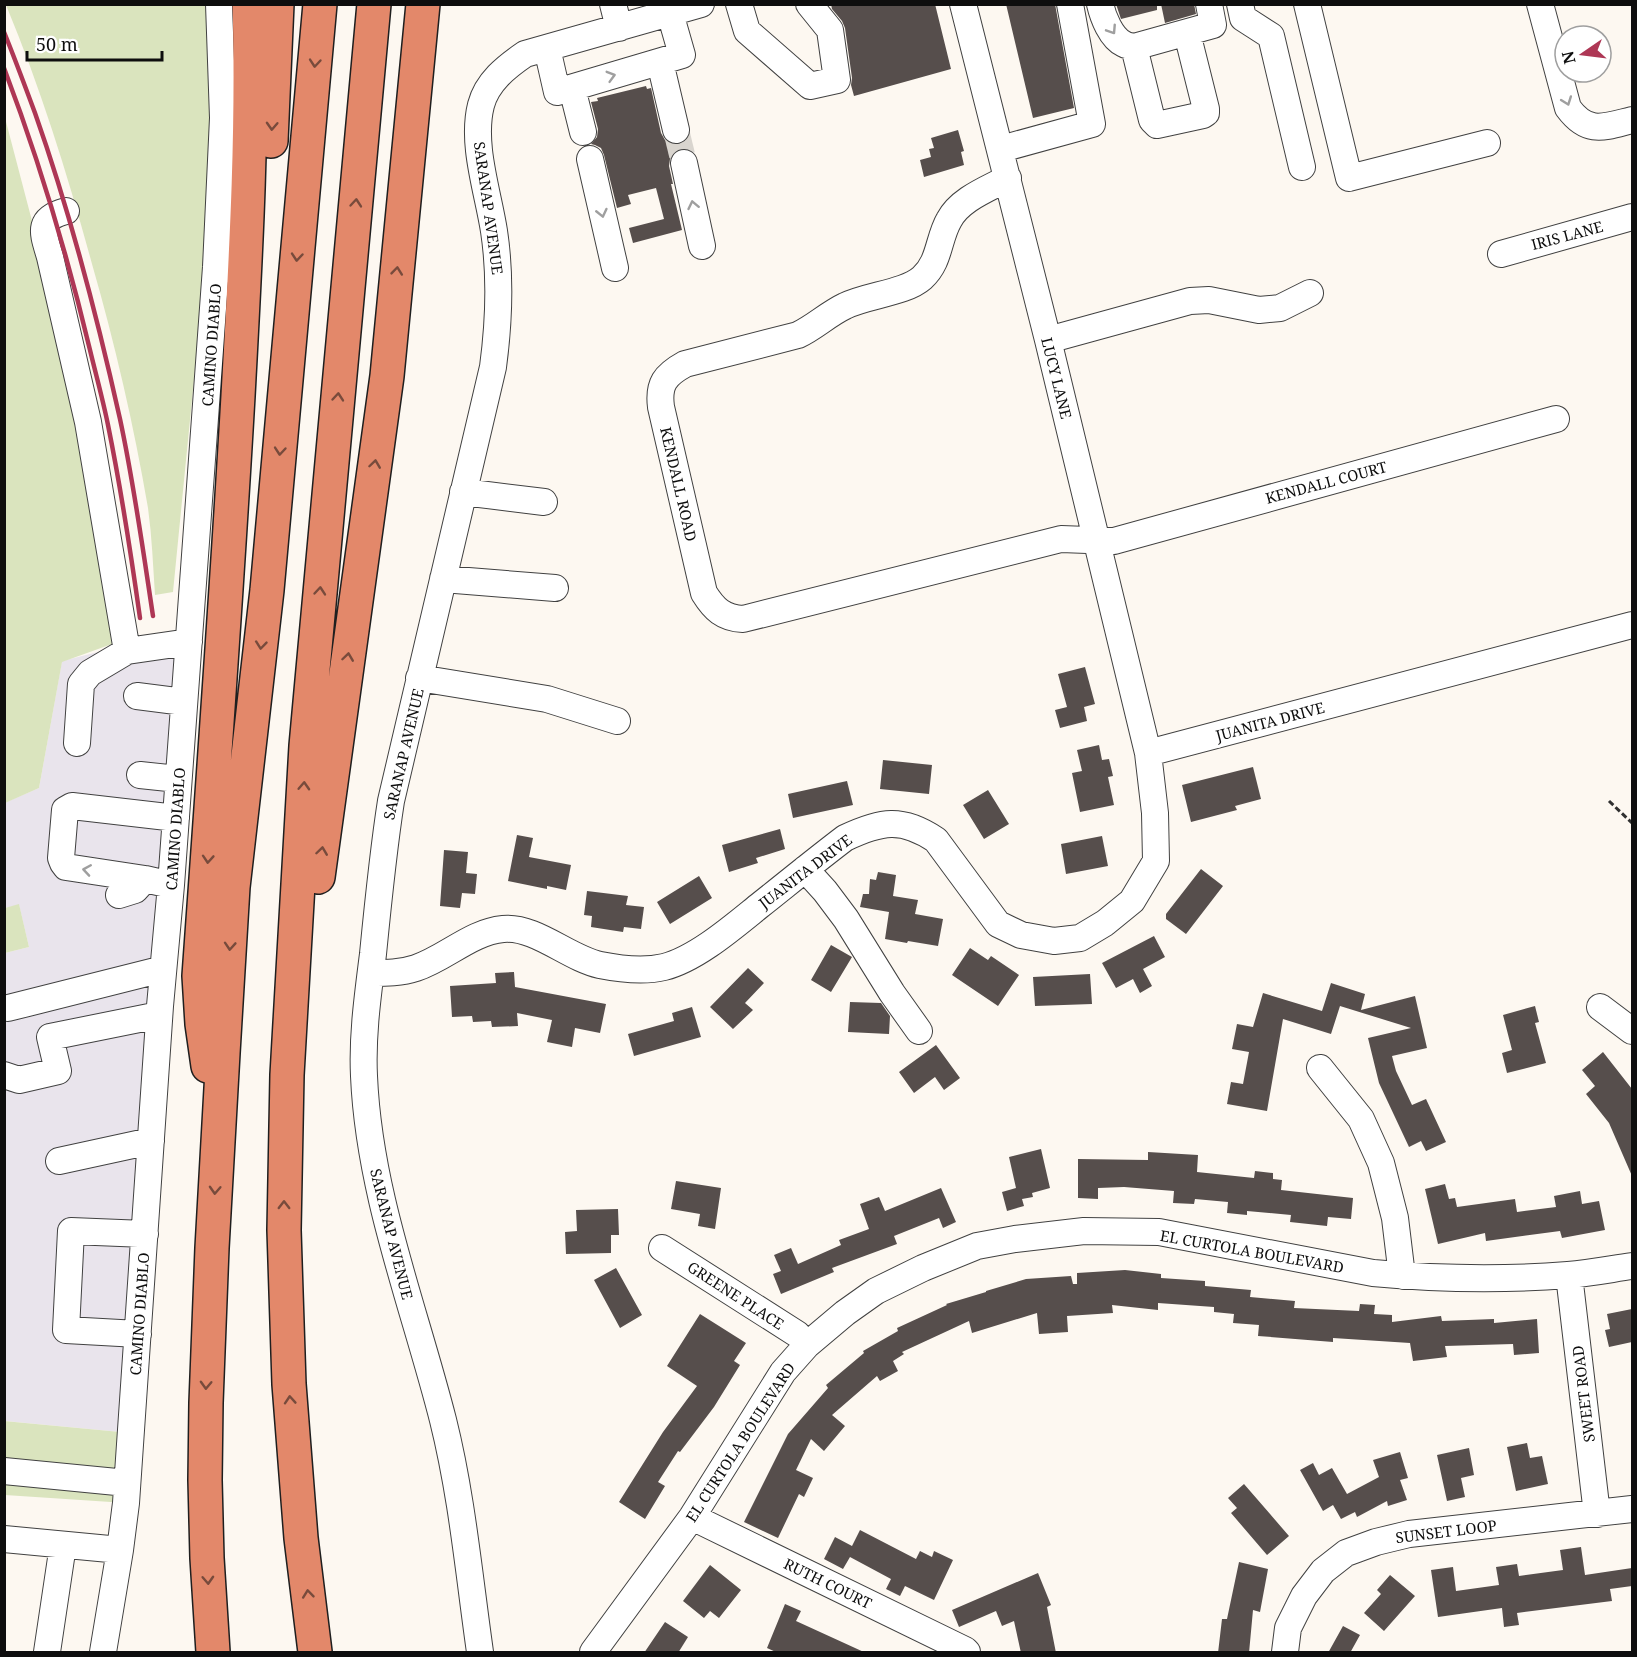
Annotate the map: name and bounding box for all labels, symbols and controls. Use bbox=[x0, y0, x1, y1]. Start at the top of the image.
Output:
scale bar bbox=[27, 24, 162, 62]
one-way arrow bbox=[1105, 24, 1116, 35]
north arrow bbox=[1553, 24, 1613, 84]
text: 50 m bbox=[36, 32, 78, 56]
text: N bbox=[1556, 48, 1581, 66]
one-way arrow bbox=[309, 58, 322, 67]
one-way arrow bbox=[605, 71, 616, 83]
one-way arrow bbox=[1559, 95, 1572, 106]
one-way arrow bbox=[265, 121, 278, 130]
street label: SARANAP AVENUE bbox=[470, 140, 508, 276]
one-way arrow bbox=[349, 198, 362, 207]
one-way arrow bbox=[687, 200, 700, 210]
one-way arrow bbox=[595, 208, 608, 218]
street label: IRIS LANE bbox=[1529, 216, 1605, 254]
one-way arrow bbox=[291, 252, 304, 262]
one-way arrow bbox=[390, 266, 403, 275]
street label: CAMINO DIABLO bbox=[197, 283, 225, 407]
street label: LUCY LANE bbox=[1037, 335, 1077, 421]
one-way arrow bbox=[331, 393, 344, 402]
street label: KENDALL ROAD bbox=[656, 425, 702, 543]
one-way arrow bbox=[274, 447, 287, 456]
street label: KENDALL COURT bbox=[1263, 456, 1389, 508]
one-way arrow bbox=[368, 460, 380, 469]
one-way arrow bbox=[313, 587, 326, 596]
one-way arrow bbox=[255, 641, 268, 650]
one-way arrow bbox=[341, 653, 353, 662]
street label: SARANAP AVENUE bbox=[378, 686, 428, 822]
street label: JUANITA DRIVE bbox=[1212, 697, 1327, 745]
street label: CAMINO DIABLO bbox=[161, 767, 189, 891]
one-way arrow bbox=[297, 781, 310, 790]
street label: JUANITA DRIVE bbox=[754, 829, 856, 913]
one-way arrow bbox=[315, 846, 327, 855]
one-way arrow bbox=[201, 854, 214, 863]
one-way arrow bbox=[82, 864, 91, 876]
one-way arrow bbox=[224, 941, 237, 950]
street label: SARANAP AVENUE bbox=[366, 1166, 418, 1302]
one-way arrow bbox=[209, 1185, 222, 1194]
one-way arrow bbox=[278, 1201, 290, 1210]
street label: EL CURTOLA BOULEVARD bbox=[1159, 1225, 1346, 1277]
street label: CAMINO DIABLO bbox=[125, 1252, 153, 1376]
street label: GREENE PLACE bbox=[684, 1256, 788, 1334]
street label: SWEET ROAD bbox=[1567, 1344, 1599, 1443]
street label: EL CURTOLA BOULEVARD bbox=[681, 1358, 799, 1526]
one-way arrow bbox=[200, 1380, 213, 1389]
one-way arrow bbox=[284, 1396, 297, 1405]
street label: SUNSET LOOP bbox=[1394, 1515, 1498, 1547]
street label: RUTH COURT bbox=[781, 1553, 875, 1613]
one-way arrow bbox=[202, 1575, 215, 1584]
one-way arrow bbox=[302, 1590, 315, 1599]

